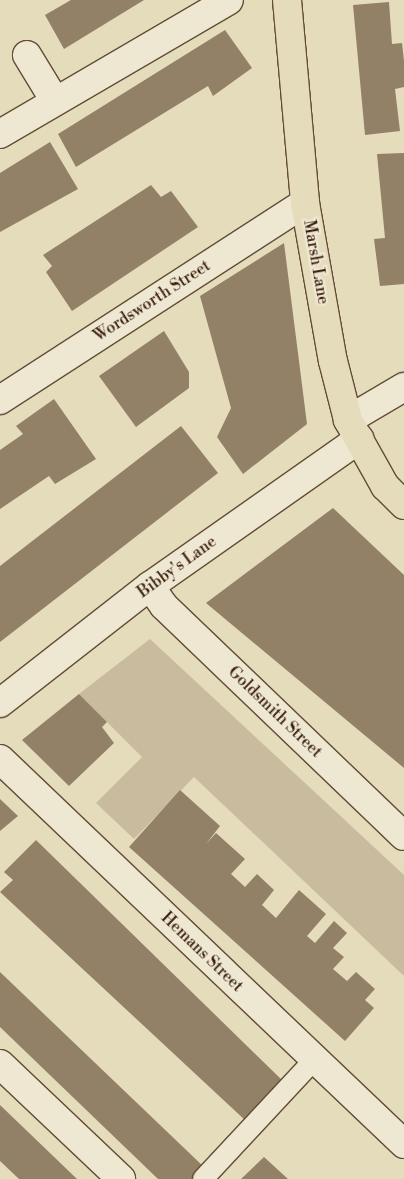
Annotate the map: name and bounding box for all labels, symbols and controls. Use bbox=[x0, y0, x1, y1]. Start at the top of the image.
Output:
street label: Marsh Lane bbox=[299, 218, 333, 306]
street label: Wordsworth Street bbox=[90, 256, 214, 346]
street label: Bibby's Lane bbox=[134, 532, 220, 602]
street label: Goldsmith Street bbox=[224, 662, 326, 762]
street label: Hemans Street bbox=[157, 908, 247, 996]

